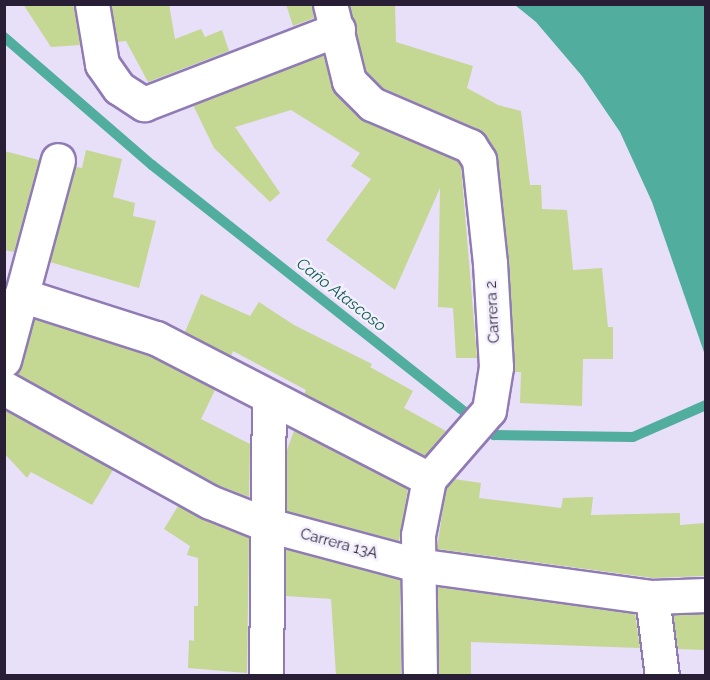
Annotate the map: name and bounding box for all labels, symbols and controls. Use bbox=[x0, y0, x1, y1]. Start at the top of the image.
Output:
water label: Caño Atascoso bbox=[292, 254, 390, 336]
street label: Carrera 2 bbox=[482, 280, 504, 344]
street label: Carrera 13A bbox=[298, 525, 380, 563]

